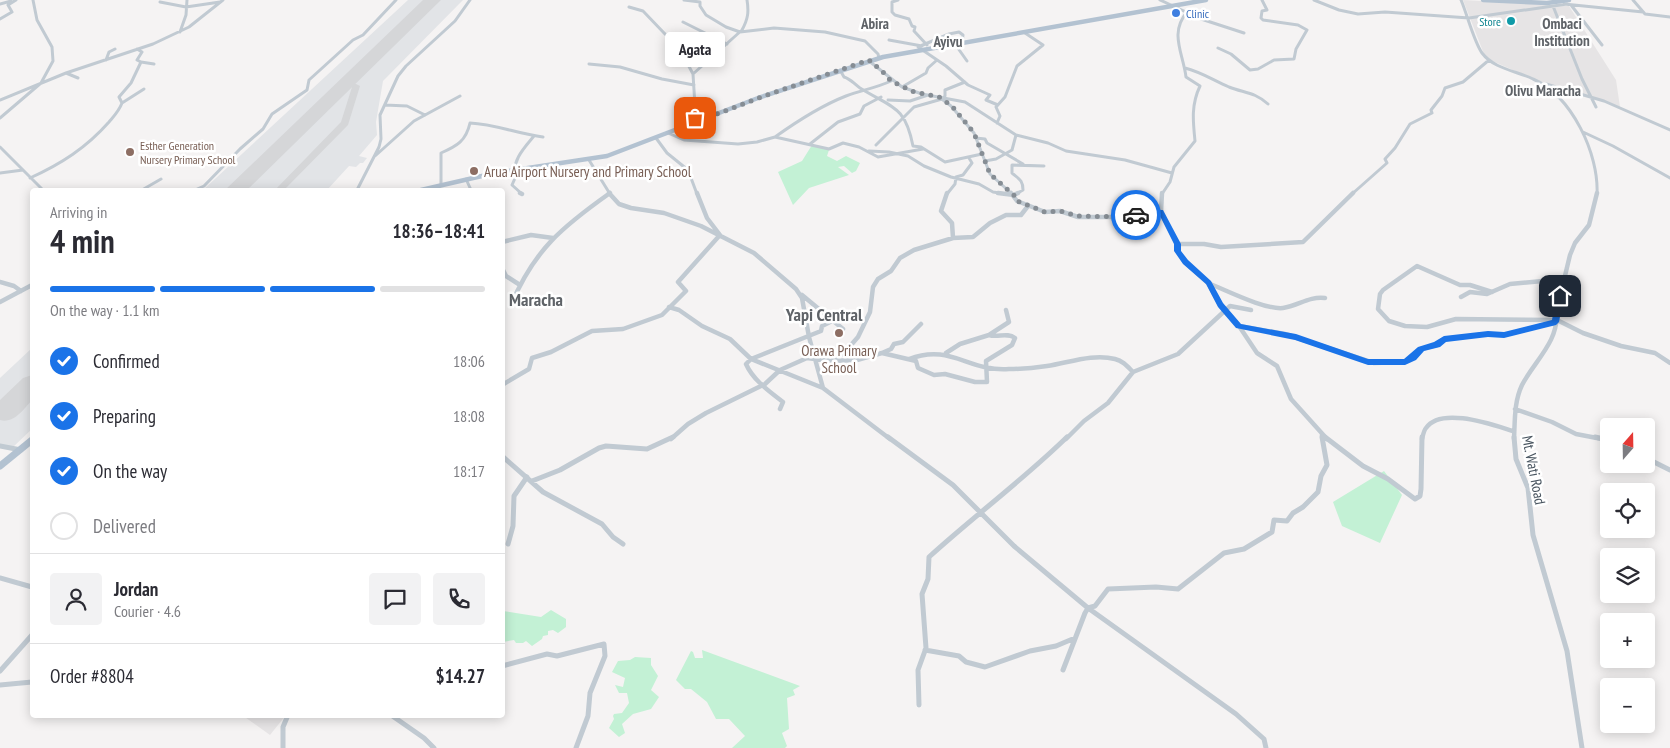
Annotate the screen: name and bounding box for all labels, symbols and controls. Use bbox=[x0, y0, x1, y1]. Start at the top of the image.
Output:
place label: Clinic bbox=[1186, 6, 1210, 21]
marker: Clinic bbox=[1170, 7, 1182, 19]
district label: Abira bbox=[860, 14, 889, 33]
place label: Store bbox=[1479, 14, 1501, 29]
district label: Ombaci Institution bbox=[1534, 14, 1590, 50]
marker: Store bbox=[1505, 15, 1517, 27]
district label: Ayivu bbox=[933, 32, 963, 51]
callout: Agata bbox=[665, 33, 725, 68]
text: Agata bbox=[679, 39, 711, 59]
district label: Olivu Maracha bbox=[1505, 81, 1581, 100]
pin bbox=[674, 97, 716, 139]
icon: bag bbox=[681, 104, 709, 132]
place label: Esther Generation Nursery Primary School bbox=[140, 138, 236, 167]
marker: Esther Generation Nursery Primary School bbox=[124, 146, 136, 158]
place label: Arua Airport Nursery and Primary School bbox=[484, 162, 692, 181]
marker: Arua Airport Nursery and Primary School bbox=[468, 165, 480, 177]
courier bbox=[1111, 190, 1161, 240]
icon: car bbox=[1122, 201, 1150, 229]
text: Arriving in bbox=[50, 202, 107, 222]
text: 18:36–18:41 bbox=[392, 219, 485, 243]
text: 4 min bbox=[50, 220, 115, 262]
pin bbox=[1539, 275, 1581, 317]
icon: home bbox=[1546, 282, 1574, 310]
district label: Maracha bbox=[509, 288, 563, 311]
text: On the way · 1.1 km bbox=[50, 300, 160, 320]
district label: Yapi Central bbox=[785, 303, 863, 326]
marker: Orawa Primary School bbox=[833, 327, 845, 339]
place label: Orawa Primary School bbox=[801, 341, 877, 377]
icon: check bbox=[50, 347, 78, 375]
text: Confirmed bbox=[93, 349, 160, 373]
text: 18:06 bbox=[453, 351, 485, 371]
icon: check bbox=[50, 402, 78, 430]
text: Preparing bbox=[93, 404, 156, 428]
text: 18:08 bbox=[453, 406, 485, 426]
north arrow bbox=[1600, 418, 1655, 472]
map controls bbox=[1600, 418, 1655, 733]
street label: Mt. Wati Road bbox=[1518, 434, 1550, 506]
icon: check bbox=[50, 457, 78, 485]
text: On the way bbox=[93, 459, 167, 483]
text: 18:17 bbox=[453, 461, 485, 481]
button: locate bbox=[1600, 483, 1655, 538]
text: Delivered bbox=[93, 514, 156, 538]
button: layers bbox=[1600, 548, 1655, 603]
button: person bbox=[50, 573, 102, 625]
button: chat bbox=[369, 573, 421, 625]
button: phone bbox=[433, 573, 485, 625]
text: Jordan bbox=[114, 577, 158, 601]
text: Courier · 4.6 bbox=[114, 601, 181, 621]
button: + bbox=[1600, 613, 1655, 668]
text: Order #8804 bbox=[50, 664, 134, 688]
text: $14.27 bbox=[436, 664, 485, 688]
button: − bbox=[1600, 678, 1655, 733]

